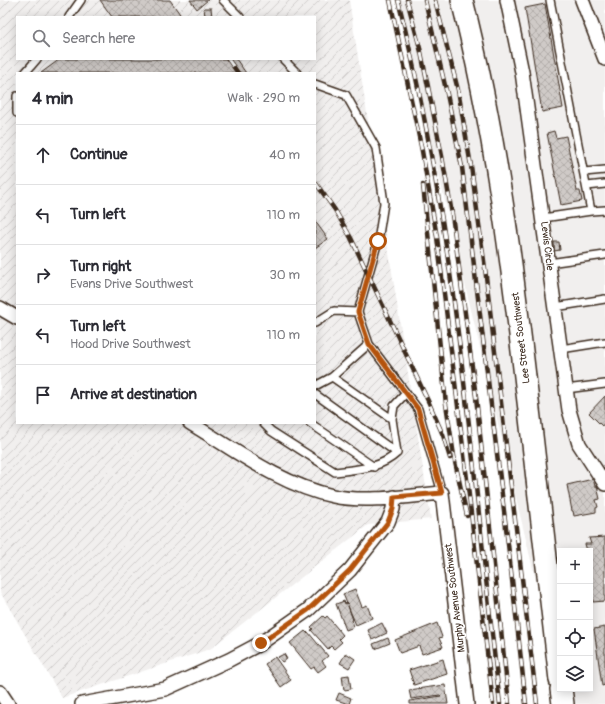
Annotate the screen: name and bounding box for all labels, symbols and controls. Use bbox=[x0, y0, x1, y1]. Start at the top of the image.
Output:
search box bbox=[16, 16, 316, 60]
icon: search bbox=[30, 27, 52, 49]
text: Search here bbox=[62, 29, 135, 48]
text: 4 min bbox=[32, 88, 73, 109]
text: Walk · 290 m bbox=[227, 90, 300, 106]
icon: ahead bbox=[32, 144, 54, 166]
text: Continue bbox=[70, 145, 128, 164]
text: 40 m bbox=[269, 147, 300, 163]
icon: left bbox=[32, 204, 54, 226]
text: Turn left bbox=[70, 205, 126, 224]
text: 110 m bbox=[267, 207, 300, 223]
street label: Lewis Circle bbox=[538, 221, 556, 271]
route start bbox=[369, 232, 387, 250]
text: Turn right bbox=[70, 257, 131, 276]
icon: right bbox=[32, 264, 54, 286]
text: 30 m bbox=[270, 267, 300, 283]
text: Evans Drive Southwest bbox=[70, 276, 193, 292]
street label: Lee Street Southwest bbox=[509, 291, 533, 384]
text: Turn left bbox=[70, 317, 126, 336]
icon: left bbox=[32, 324, 54, 346]
text: 110 m bbox=[267, 327, 300, 343]
text: Hood Drive Southwest bbox=[70, 336, 191, 352]
icon: arrive bbox=[32, 384, 54, 406]
text: Arrive at destination bbox=[70, 385, 197, 404]
street label: Murphy Avenue Southwest bbox=[442, 542, 468, 653]
map controls bbox=[557, 548, 593, 692]
button: + bbox=[557, 548, 593, 584]
button: − bbox=[557, 584, 593, 620]
button: locate bbox=[557, 620, 593, 656]
route end bbox=[252, 634, 270, 652]
button: layers bbox=[557, 656, 593, 692]

